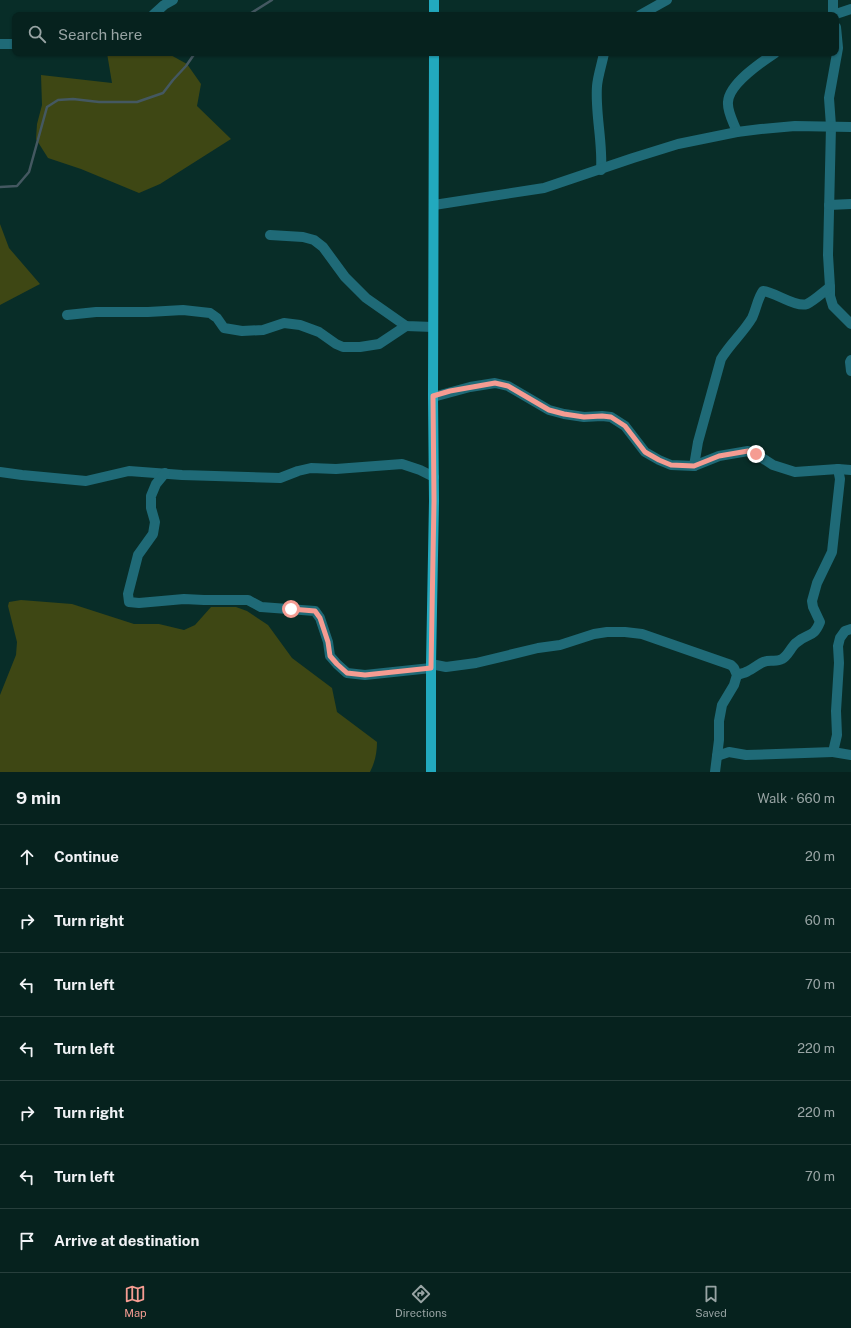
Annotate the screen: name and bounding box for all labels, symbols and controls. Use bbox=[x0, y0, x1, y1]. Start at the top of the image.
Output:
search box bbox=[12, 12, 839, 56]
icon: search bbox=[26, 23, 48, 45]
text: Search here bbox=[58, 26, 142, 43]
route end bbox=[747, 445, 765, 463]
route start bbox=[282, 600, 300, 618]
text: 9 min bbox=[16, 788, 61, 808]
text: Walk · 660 m bbox=[757, 791, 835, 806]
icon: ahead bbox=[16, 846, 38, 868]
text: Continue bbox=[54, 848, 119, 865]
text: 20 m bbox=[805, 849, 835, 864]
icon: right bbox=[16, 910, 38, 932]
text: Turn right bbox=[54, 912, 124, 929]
text: 60 m bbox=[805, 913, 835, 928]
icon: left bbox=[16, 974, 38, 996]
text: Turn left bbox=[54, 976, 115, 993]
text: 70 m bbox=[805, 977, 835, 992]
icon: left bbox=[16, 1038, 38, 1060]
text: Turn left bbox=[54, 1040, 115, 1057]
text: 220 m bbox=[797, 1041, 835, 1056]
icon: right bbox=[16, 1102, 38, 1124]
text: Turn right bbox=[54, 1104, 124, 1121]
text: 220 m bbox=[797, 1105, 835, 1120]
icon: left bbox=[16, 1166, 38, 1188]
text: Turn left bbox=[54, 1168, 115, 1185]
text: 70 m bbox=[805, 1169, 835, 1184]
icon: arrive bbox=[16, 1230, 38, 1252]
text: Arrive at destination bbox=[54, 1232, 199, 1249]
tab: Map bbox=[124, 1283, 147, 1319]
tab: Directions bbox=[395, 1283, 447, 1319]
tab: Saved bbox=[695, 1283, 727, 1319]

